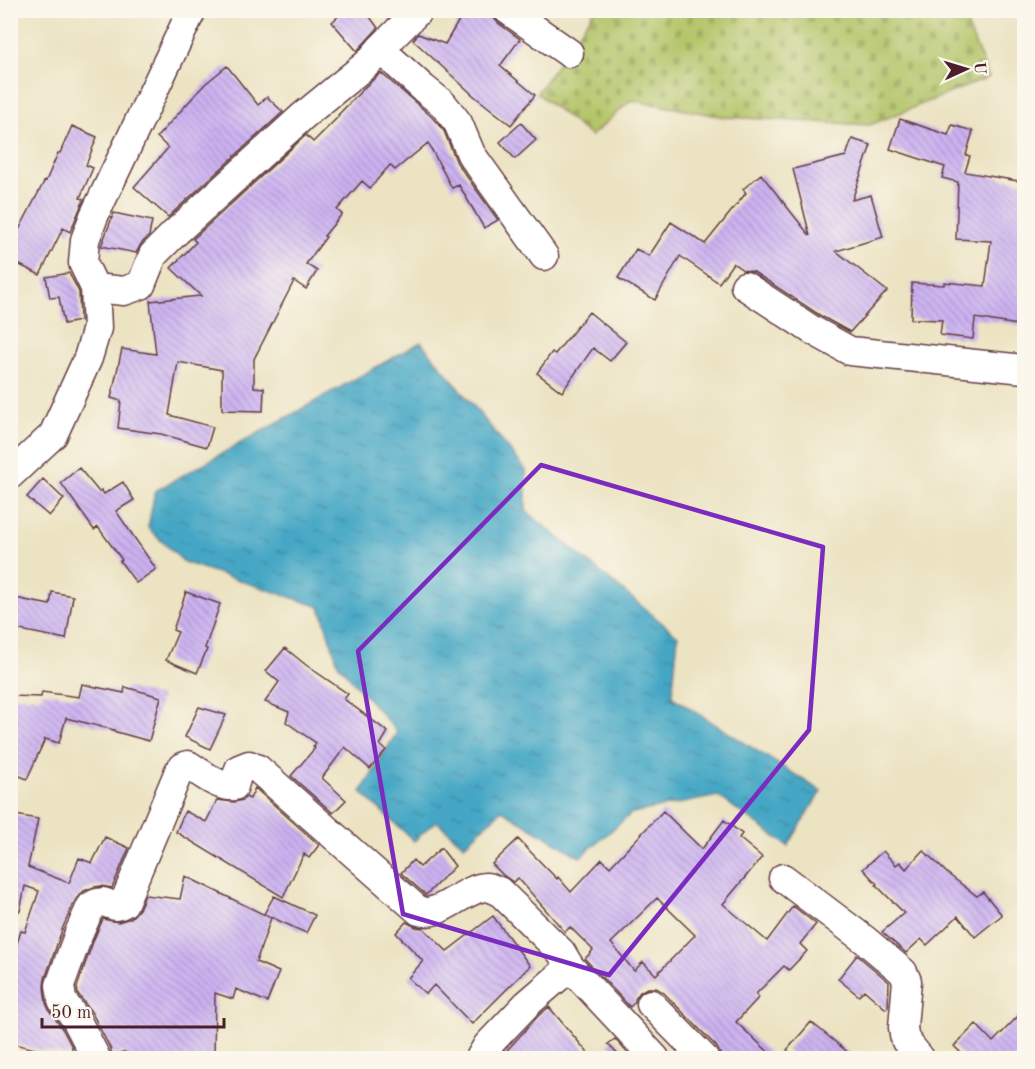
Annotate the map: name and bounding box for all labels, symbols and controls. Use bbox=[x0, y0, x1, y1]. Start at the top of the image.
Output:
north arrow bbox=[936, 39, 996, 99]
text: U bbox=[971, 61, 987, 75]
scale bar bbox=[42, 991, 224, 1029]
text: 50 m bbox=[51, 1004, 91, 1022]

